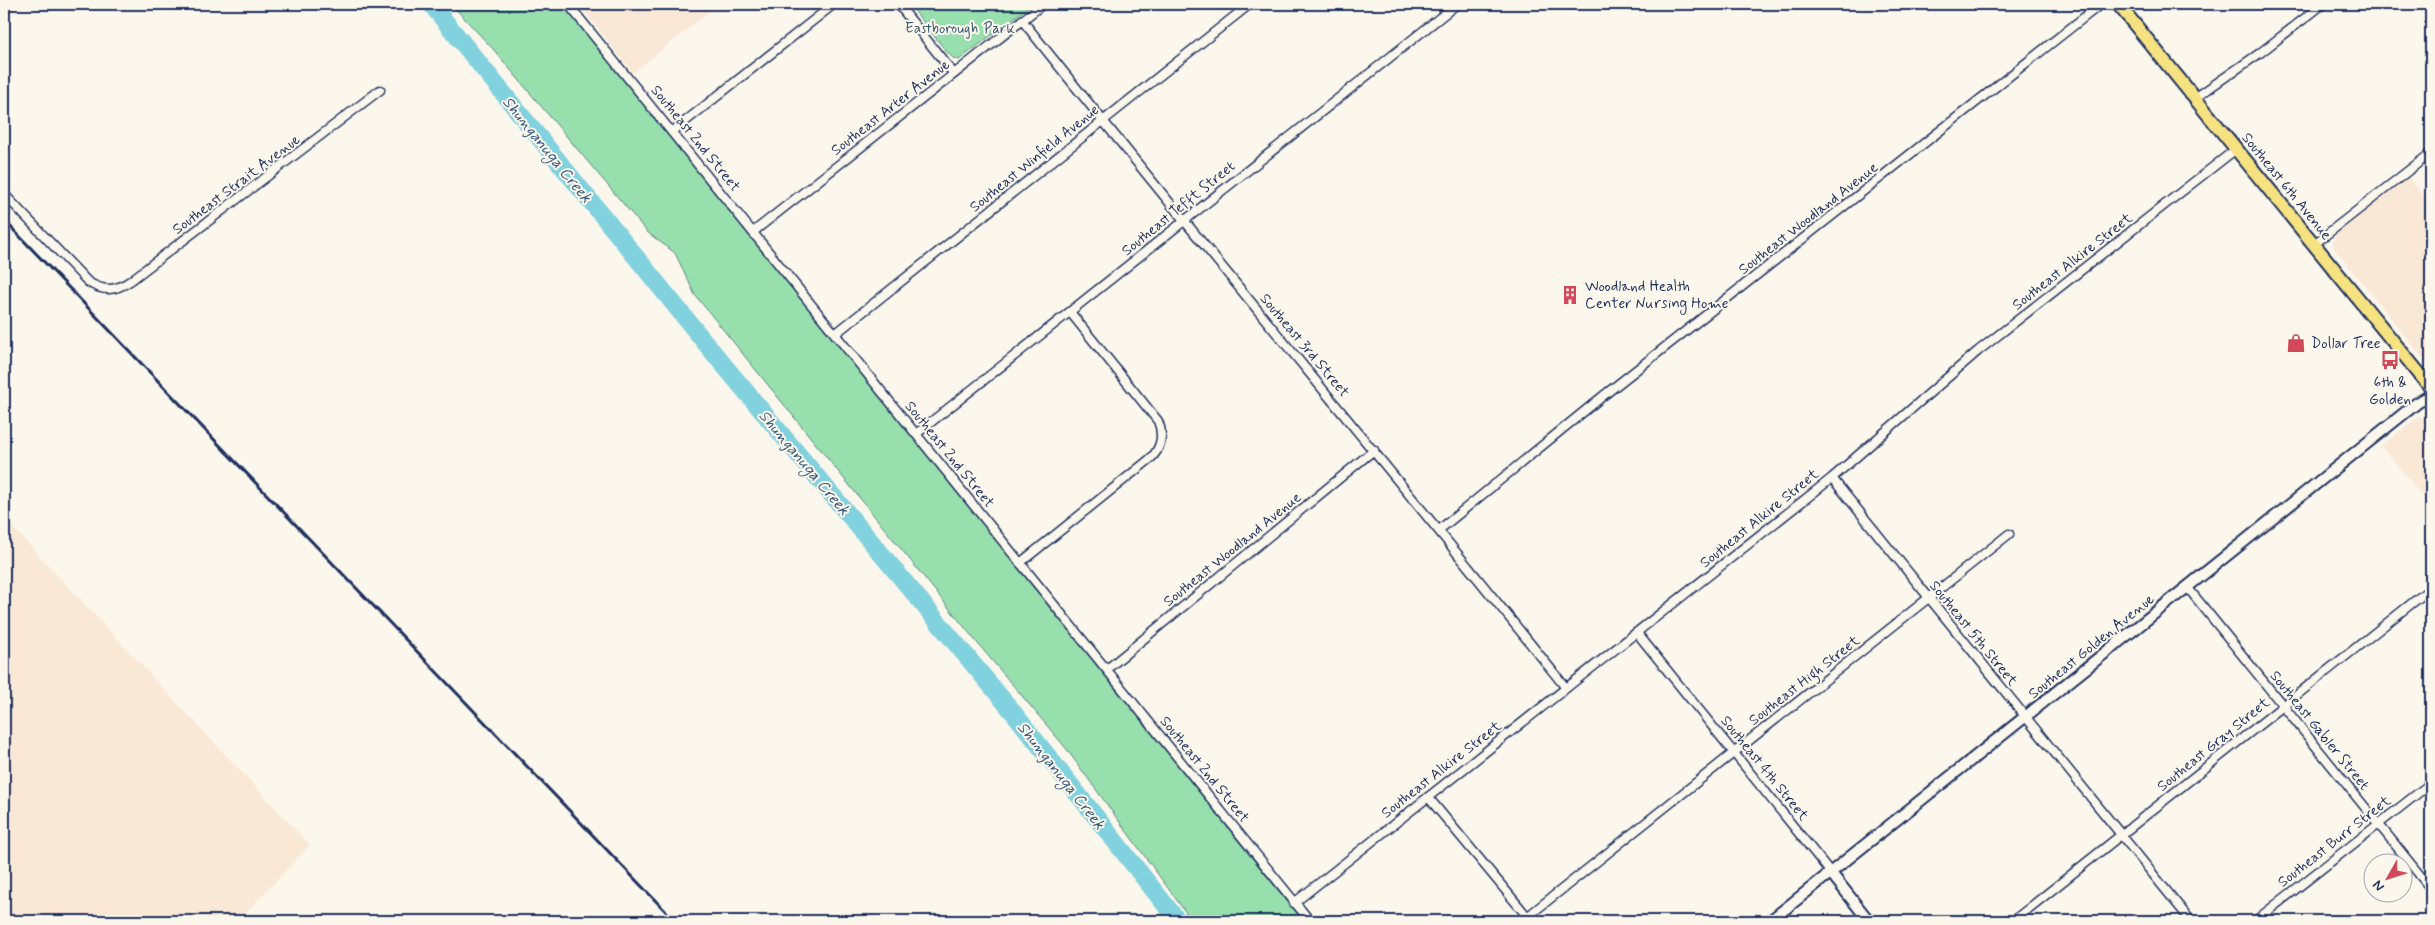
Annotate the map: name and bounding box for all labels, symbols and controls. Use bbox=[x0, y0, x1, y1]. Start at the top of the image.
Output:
park label: Eastborough Park bbox=[905, 19, 1015, 39]
street label: Southeast Arter Avenue bbox=[827, 55, 954, 161]
street label: Southeast 2nd Street bbox=[646, 81, 745, 196]
water label: Shunganuga Creek bbox=[496, 92, 596, 209]
street label: Southeast Winfield Avenue bbox=[966, 100, 1104, 217]
street label: Southeast 6th Avenue bbox=[2237, 129, 2336, 245]
street label: Southeast Strait Avenue bbox=[169, 130, 305, 239]
street label: Southeast Tefft Street bbox=[1118, 156, 1240, 261]
street label: Southeast Woodland Avenue bbox=[1735, 158, 1883, 280]
street label: Southeast Alkire Street bbox=[2008, 208, 2137, 315]
place label: Woodland Health Center Nursing Home bbox=[1585, 277, 1729, 315]
building icon: Woodland Health Center Nursing Home bbox=[1559, 284, 1581, 306]
street label: Southeast 3rd Street bbox=[1255, 289, 1354, 402]
shop icon: Dollar Tree bbox=[2285, 332, 2307, 354]
place label: Dollar Tree bbox=[2311, 334, 2381, 354]
bus stop icon: 6th & Golden bbox=[2379, 349, 2401, 371]
place label: 6th & Golden bbox=[2369, 373, 2411, 410]
street label: Southeast 2nd Street bbox=[900, 397, 999, 512]
water label: Shunganuga Creek bbox=[752, 406, 854, 521]
street label: Southeast Alkire Street bbox=[1696, 464, 1823, 573]
street label: Southeast Woodland Avenue bbox=[1159, 488, 1306, 612]
street label: Southeast 5th Street bbox=[1924, 577, 2022, 691]
street label: Southeast Golden Avenue bbox=[2024, 590, 2159, 704]
street label: Southeast High Street bbox=[1745, 631, 1865, 731]
street label: Southeast Gabler Street bbox=[2265, 667, 2374, 795]
street label: Southeast Gray Street bbox=[2153, 693, 2274, 796]
street label: Southeast 2nd Street bbox=[1155, 712, 1254, 827]
street label: Southeast 4th Street bbox=[1716, 712, 1813, 826]
street label: Southeast Alkire Street bbox=[1377, 716, 1506, 823]
water label: Shunganuga Creek bbox=[1011, 718, 1110, 835]
street label: Southeast Burr Street bbox=[2274, 791, 2396, 892]
north arrow bbox=[2362, 852, 2412, 902]
text: N bbox=[2369, 876, 2389, 895]

